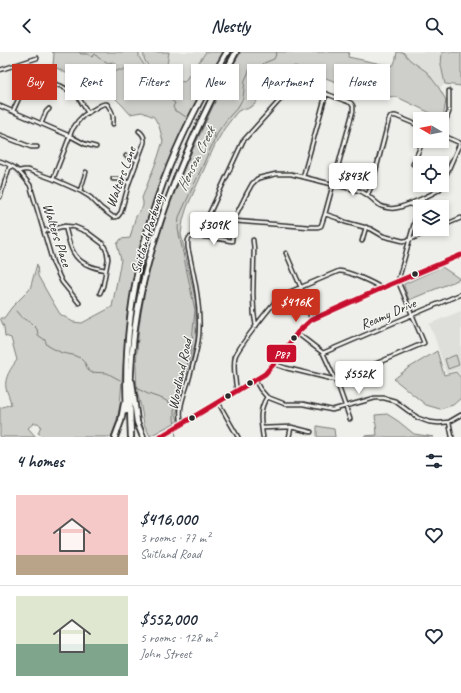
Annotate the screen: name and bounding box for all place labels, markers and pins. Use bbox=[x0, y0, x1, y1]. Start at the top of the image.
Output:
pin: $843K bbox=[325, 163, 381, 197]
pin: $309K bbox=[186, 212, 242, 246]
unlabelled marker bbox=[410, 269, 420, 279]
pin: $416K bbox=[268, 289, 324, 323]
unlabelled marker bbox=[289, 333, 299, 343]
pin: $552K bbox=[331, 361, 387, 395]
unlabelled marker bbox=[245, 378, 255, 388]
unlabelled marker bbox=[223, 391, 233, 401]
unlabelled marker bbox=[187, 413, 197, 423]

